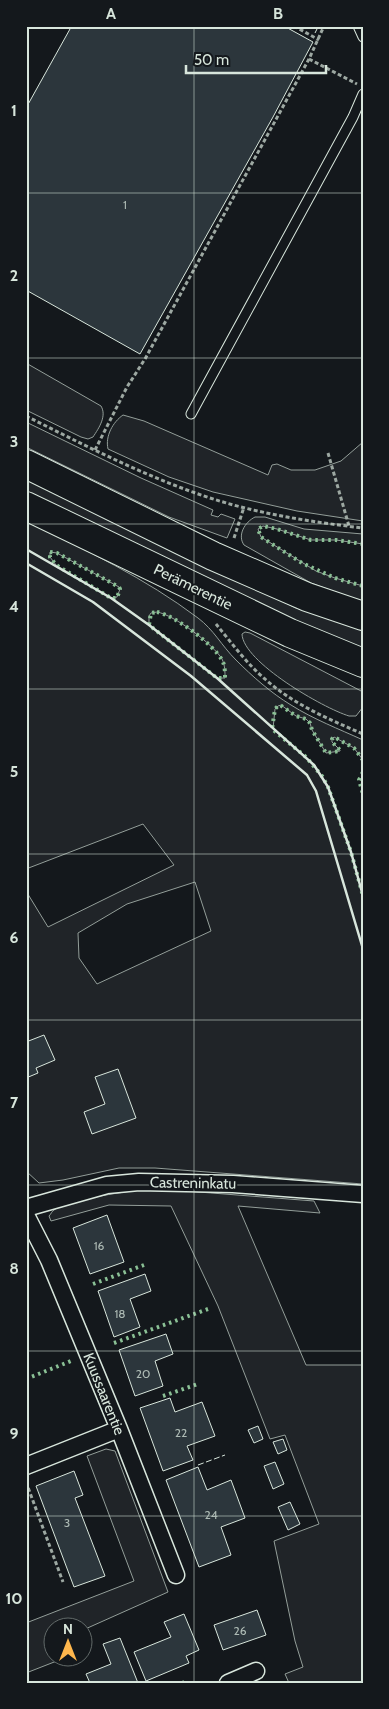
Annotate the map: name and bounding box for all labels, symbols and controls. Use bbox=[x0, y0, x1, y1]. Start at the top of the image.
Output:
text: A bbox=[106, 4, 116, 23]
text: B bbox=[273, 4, 283, 23]
scale bar bbox=[186, 42, 326, 74]
text: 50 m bbox=[194, 51, 229, 69]
text: 1 bbox=[11, 101, 17, 120]
house number: 1 bbox=[123, 197, 127, 212]
text: 2 bbox=[10, 266, 18, 285]
text: 3 bbox=[10, 432, 18, 451]
street label: Perämerentie bbox=[151, 560, 235, 614]
text: 4 bbox=[9, 597, 19, 616]
text: 5 bbox=[10, 762, 18, 781]
text: 6 bbox=[10, 928, 19, 947]
text: 7 bbox=[10, 1093, 19, 1112]
street label: Castreninkatu bbox=[150, 1173, 236, 1193]
house number: 16 bbox=[94, 1238, 105, 1253]
text: 8 bbox=[9, 1259, 19, 1278]
house number: 18 bbox=[114, 1306, 126, 1321]
street label: Kuussaarentie bbox=[79, 1350, 129, 1438]
house number: 20 bbox=[136, 1366, 150, 1381]
text: 9 bbox=[10, 1424, 19, 1443]
house number: 22 bbox=[175, 1425, 187, 1440]
house number: 24 bbox=[204, 1507, 218, 1522]
house number: 3 bbox=[64, 1515, 70, 1530]
text: 10 bbox=[5, 1589, 23, 1608]
north arrow bbox=[42, 1616, 92, 1666]
text: N bbox=[63, 1620, 73, 1638]
house number: 26 bbox=[233, 1623, 247, 1638]

